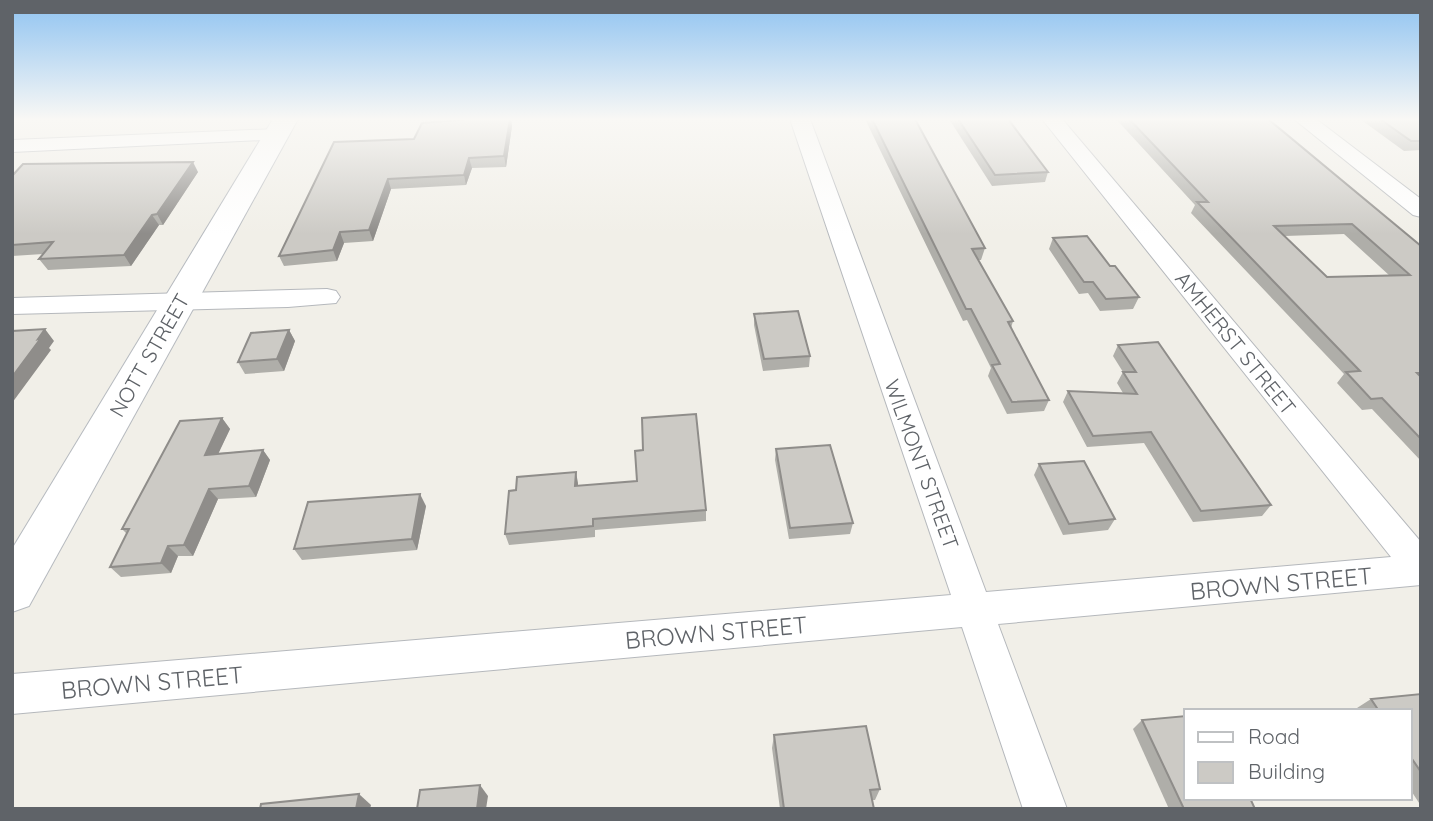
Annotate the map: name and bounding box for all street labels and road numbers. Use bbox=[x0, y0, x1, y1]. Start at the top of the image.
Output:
street label: AMHERST STREET bbox=[1170, 266, 1302, 420]
street label: NOTT STREET bbox=[103, 289, 195, 421]
street label: WILMONT STREET bbox=[879, 375, 965, 553]
street label: BROWN STREET bbox=[1189, 560, 1373, 606]
street label: BROWN STREET bbox=[624, 609, 808, 655]
street label: BROWN STREET bbox=[60, 659, 244, 705]

